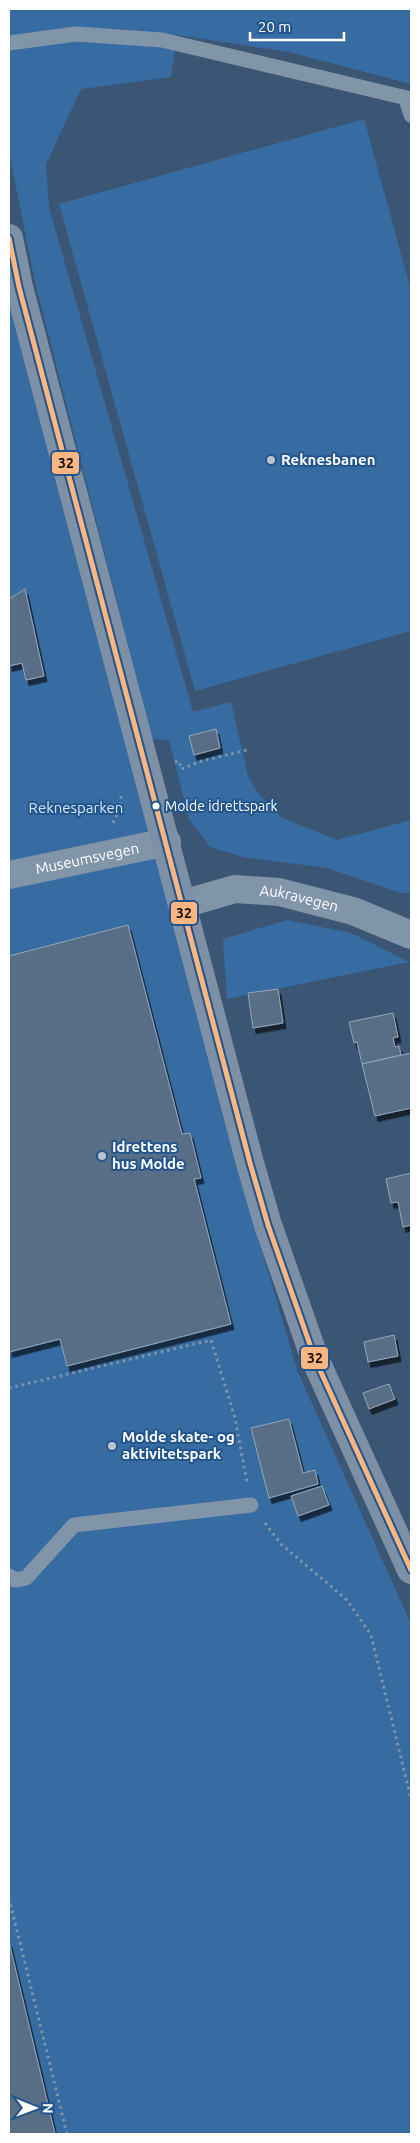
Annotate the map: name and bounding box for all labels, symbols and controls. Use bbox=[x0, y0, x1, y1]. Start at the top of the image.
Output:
scale bar bbox=[250, 10, 344, 42]
text: 20 m bbox=[258, 18, 291, 35]
line badge: 32 bbox=[51, 451, 80, 475]
place label: Reknesbanen bbox=[281, 451, 375, 468]
marker: Reknesbanen bbox=[265, 454, 277, 466]
text: 32 bbox=[58, 455, 74, 471]
place label: Molde idrettspark bbox=[165, 798, 278, 814]
park label: Reknesparken bbox=[29, 799, 123, 816]
marker: Molde idrettspark bbox=[151, 801, 161, 811]
street label: Museumsvegen bbox=[34, 839, 141, 877]
street label: Aukravegen bbox=[259, 882, 340, 915]
line badge: 32 bbox=[170, 901, 198, 925]
text: 32 bbox=[176, 905, 192, 921]
place label: Idrettens hus Molde bbox=[112, 1138, 185, 1172]
marker: Idrettens hus Molde bbox=[96, 1150, 108, 1162]
line badge: 32 bbox=[300, 1346, 329, 1370]
text: 32 bbox=[307, 1350, 323, 1366]
place label: Molde skate- og aktivitetspark bbox=[122, 1428, 235, 1462]
marker: Molde skate- og aktivitetspark bbox=[106, 1440, 118, 1452]
north arrow bbox=[10, 2083, 60, 2133]
text: N bbox=[40, 2103, 56, 2114]

